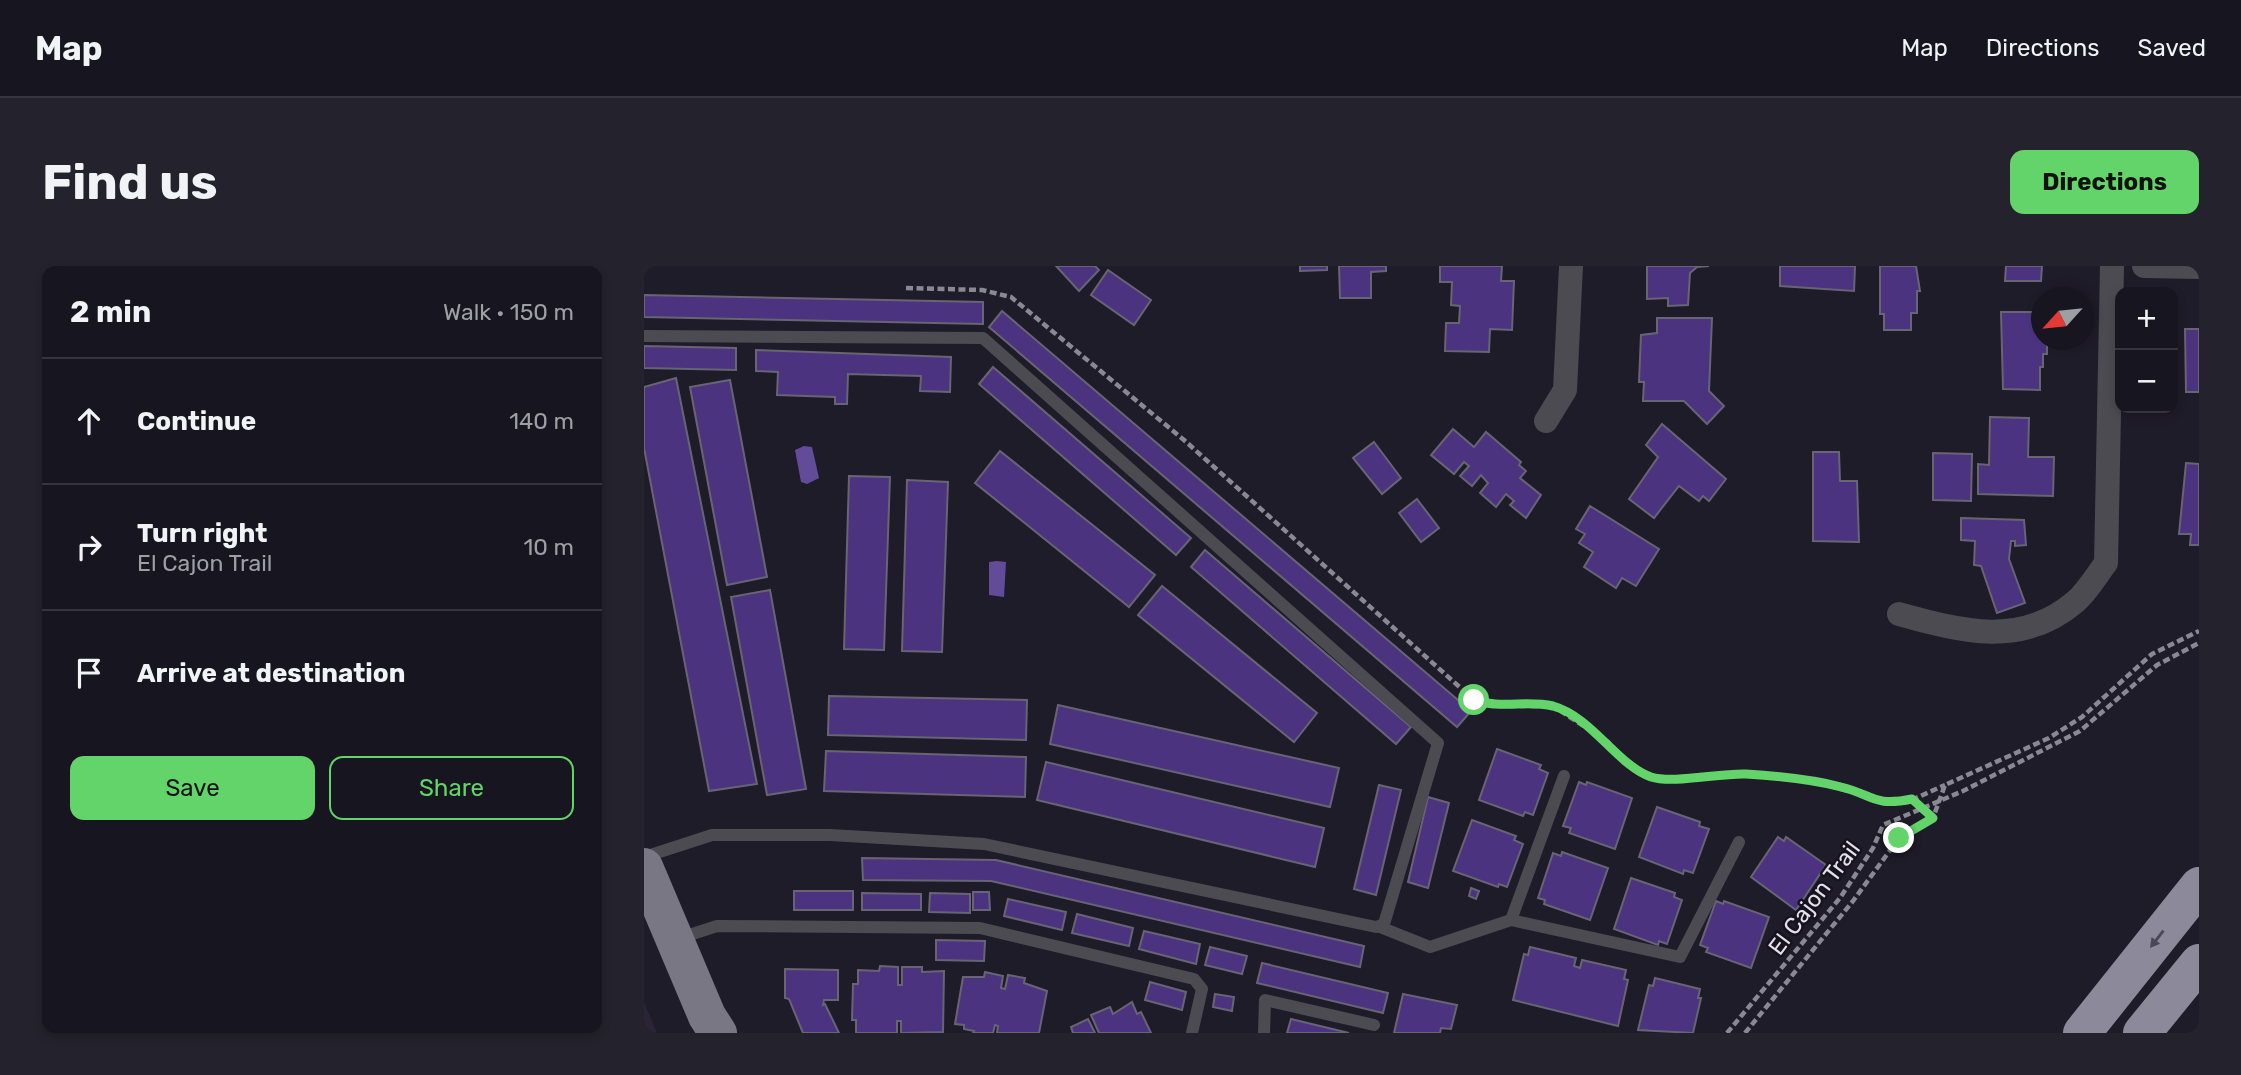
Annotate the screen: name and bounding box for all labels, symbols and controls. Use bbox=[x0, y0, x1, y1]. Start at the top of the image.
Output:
text: Map bbox=[35, 29, 103, 68]
text: Map bbox=[1901, 34, 1948, 62]
text: Directions bbox=[1986, 34, 2099, 62]
text: Saved bbox=[2137, 34, 2206, 62]
button: Directions bbox=[2010, 150, 2199, 214]
text: Find us bbox=[42, 153, 218, 211]
north arrow bbox=[2031, 287, 2094, 350]
map controls bbox=[2115, 287, 2178, 413]
button: + bbox=[2115, 287, 2178, 350]
text: 2 min bbox=[70, 294, 151, 330]
text: Walk · 150 m bbox=[443, 298, 574, 326]
button: − bbox=[2115, 350, 2178, 413]
icon: ahead bbox=[70, 402, 108, 440]
text: Continue bbox=[137, 406, 256, 437]
text: 140 m bbox=[509, 407, 574, 435]
text: Turn right bbox=[137, 518, 267, 549]
icon: right bbox=[70, 528, 108, 566]
text: 10 m bbox=[523, 533, 574, 561]
text: El Cajon Trail bbox=[137, 549, 272, 577]
icon: arrive bbox=[70, 654, 108, 692]
text: Arrive at destination bbox=[137, 658, 405, 689]
route start bbox=[1458, 684, 1489, 715]
button: Save bbox=[70, 756, 315, 820]
button: Share bbox=[329, 756, 574, 820]
route end bbox=[1883, 822, 1914, 853]
street label: El Cajon Trail bbox=[1762, 836, 1866, 960]
one-way arrow bbox=[2150, 930, 2164, 948]

